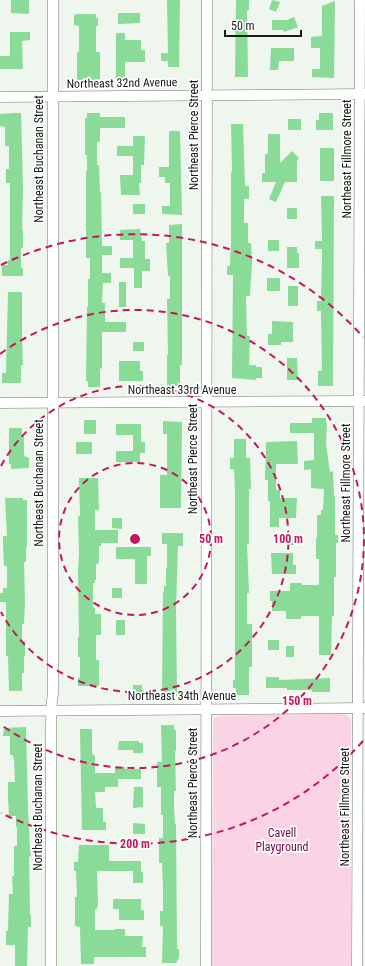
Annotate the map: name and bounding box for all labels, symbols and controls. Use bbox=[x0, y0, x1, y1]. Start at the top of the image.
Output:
scale bar bbox=[225, 12, 301, 38]
text: 50 m bbox=[231, 19, 255, 33]
street label: Northeast 32nd Avenue bbox=[66, 75, 178, 91]
street label: Northeast Pierce Street bbox=[187, 79, 201, 190]
street label: Northeast Buchanan Street bbox=[32, 95, 46, 223]
street label: Northeast Fillmore Street bbox=[340, 99, 354, 219]
street label: Northeast 33rd Avenue bbox=[128, 383, 237, 397]
street label: Northeast Pierce Street bbox=[186, 403, 200, 514]
street label: Northeast Buchanan Street bbox=[32, 419, 46, 547]
street label: Northeast Fillmore Street bbox=[339, 423, 353, 543]
centre of rings bbox=[128, 532, 142, 546]
text: 50 m bbox=[199, 532, 223, 546]
text: 100 m bbox=[273, 532, 303, 546]
street label: Northeast 34th Avenue bbox=[128, 689, 237, 703]
text: 150 m bbox=[282, 694, 312, 708]
street label: Northeast Pierce Street bbox=[186, 727, 200, 838]
street label: Northeast Buchanan Street bbox=[31, 743, 45, 871]
street label: Northeast Fillmore Street bbox=[338, 747, 352, 867]
park label: Cavell Playground bbox=[255, 826, 309, 854]
text: 200 m bbox=[120, 837, 150, 851]

